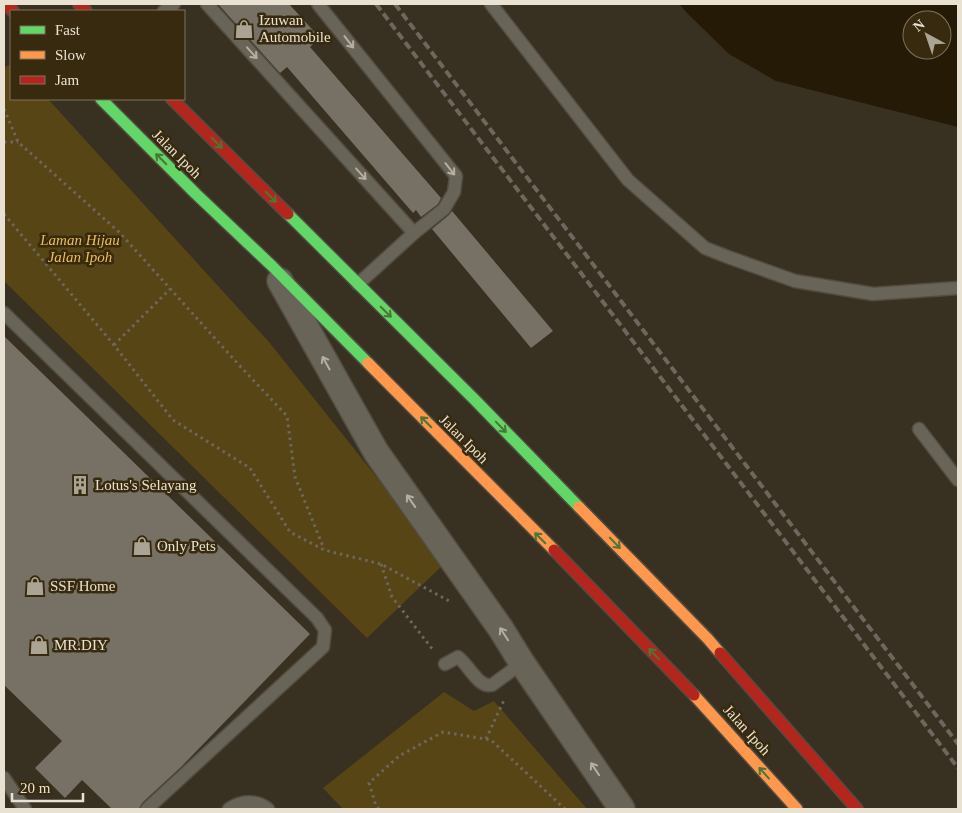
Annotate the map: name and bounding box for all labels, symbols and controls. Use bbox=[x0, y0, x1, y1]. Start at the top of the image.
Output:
legend bbox=[10, 10, 185, 100]
north arrow bbox=[902, 10, 952, 60]
place label: Izuwan Automobile bbox=[259, 12, 331, 45]
text: N bbox=[910, 16, 928, 34]
shop icon: Izuwan Automobile bbox=[233, 18, 255, 40]
text: Fast bbox=[55, 22, 81, 38]
one-way arrow bbox=[343, 35, 354, 48]
one-way arrow bbox=[246, 46, 258, 59]
text: Slow bbox=[55, 47, 86, 63]
text: Jam bbox=[55, 72, 79, 88]
street label: Jalan Ipoh bbox=[149, 126, 205, 182]
one-way arrow bbox=[211, 137, 223, 149]
one-way arrow bbox=[155, 153, 167, 165]
one-way arrow bbox=[444, 162, 455, 175]
one-way arrow bbox=[355, 167, 367, 180]
one-way arrow bbox=[265, 191, 278, 203]
park label: Laman Hijau Jalan Ipoh bbox=[39, 232, 120, 265]
one-way arrow bbox=[380, 306, 393, 318]
one-way arrow bbox=[321, 355, 331, 370]
street label: Jalan Ipoh bbox=[436, 411, 492, 467]
one-way arrow bbox=[420, 416, 432, 428]
one-way arrow bbox=[495, 421, 507, 433]
building icon: Lotus's Selayang bbox=[69, 474, 91, 496]
place label: Lotus's Selayang bbox=[95, 477, 197, 493]
one-way arrow bbox=[406, 494, 416, 508]
one-way arrow bbox=[535, 532, 547, 544]
shop icon: Only Pets bbox=[131, 535, 153, 557]
one-way arrow bbox=[609, 537, 621, 550]
place label: Only Pets bbox=[157, 538, 216, 554]
shop icon: SSF Home bbox=[24, 575, 46, 597]
place label: SSF Home bbox=[50, 578, 116, 594]
one-way arrow bbox=[499, 628, 509, 642]
shop icon: MR.DIY bbox=[28, 634, 50, 656]
place label: MR.DIY bbox=[54, 637, 108, 653]
one-way arrow bbox=[648, 647, 660, 660]
street label: Jalan Ipoh bbox=[720, 702, 774, 759]
one-way arrow bbox=[590, 762, 600, 776]
one-way arrow bbox=[759, 766, 770, 779]
scale bar bbox=[12, 770, 84, 802]
text: 20 m bbox=[20, 780, 51, 796]

